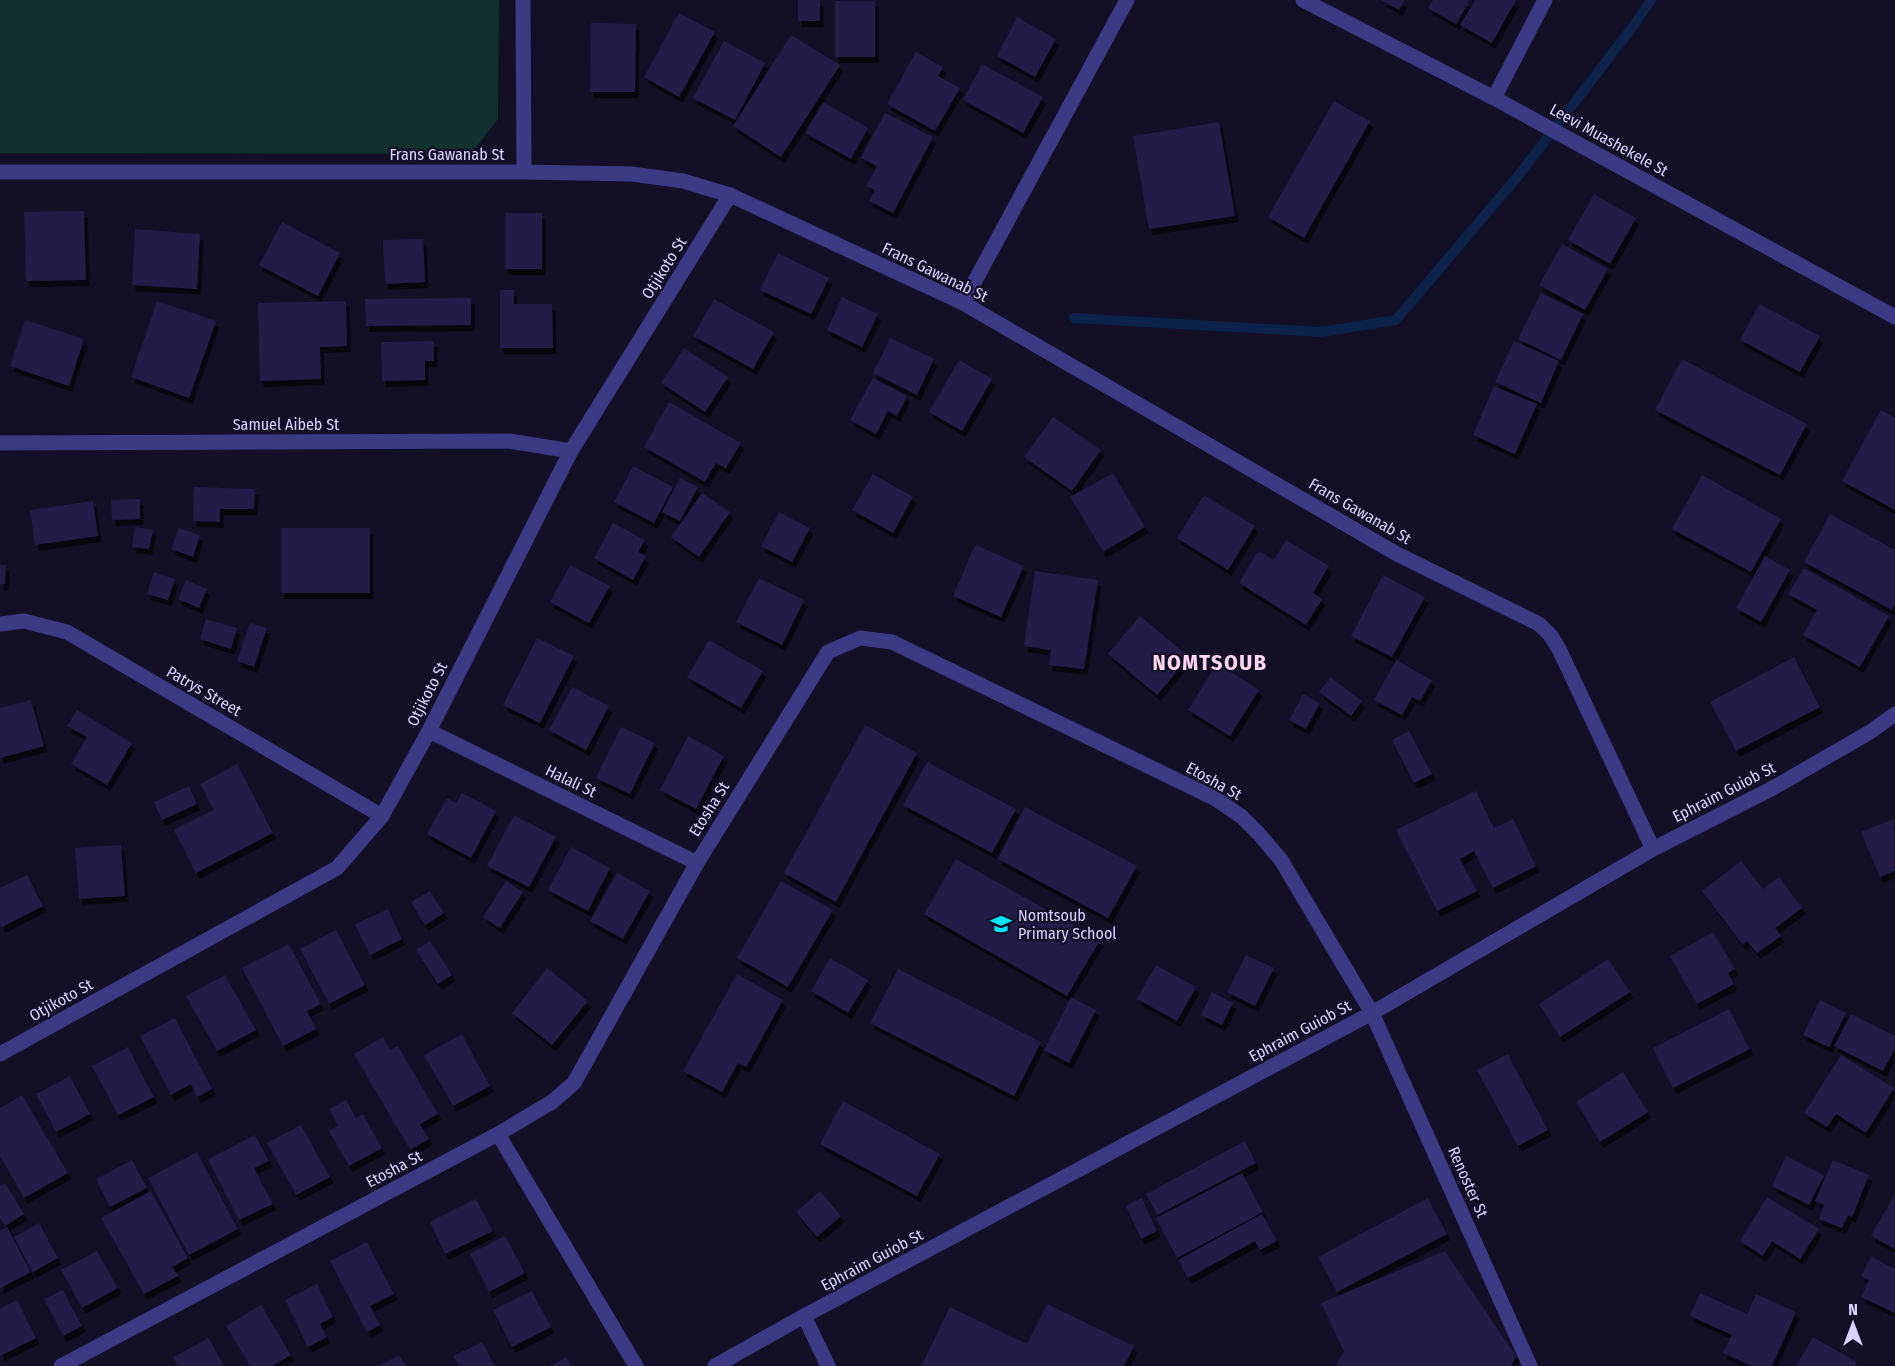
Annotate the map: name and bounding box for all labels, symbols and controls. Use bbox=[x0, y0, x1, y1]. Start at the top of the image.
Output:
street label: Leevi Muashekele St bbox=[1547, 100, 1672, 181]
street label: Frans Gawanab St bbox=[389, 145, 505, 164]
street label: Otjikoto St bbox=[638, 233, 691, 302]
street label: Frans Gawanab St bbox=[879, 238, 992, 306]
street label: Samuel Aibeb St bbox=[233, 415, 340, 434]
street label: Frans Gawanab St bbox=[1305, 474, 1415, 548]
district label: NOMTSOUB bbox=[1152, 649, 1268, 676]
street label: Otjikoto St bbox=[403, 658, 452, 729]
street label: Patrys Street bbox=[163, 662, 245, 720]
street label: Etosha St bbox=[1183, 758, 1246, 804]
street label: Ephraim Guiob St bbox=[1669, 758, 1779, 826]
street label: Halali St bbox=[542, 761, 600, 802]
street label: Etosha St bbox=[685, 778, 734, 840]
place label: Nomtsoub Primary School bbox=[1018, 906, 1117, 943]
school or university icon: Nomtsoub Primary School bbox=[989, 912, 1013, 936]
street label: Otjikoto St bbox=[26, 974, 97, 1025]
street label: Ephraim Guiob St bbox=[1246, 996, 1355, 1066]
street label: Renoster St bbox=[1444, 1144, 1492, 1221]
street label: Etosha St bbox=[363, 1146, 426, 1192]
street label: Ephraim Guiob St bbox=[818, 1225, 927, 1295]
north arrow bbox=[1823, 1294, 1883, 1354]
text: N bbox=[1848, 1300, 1858, 1319]

